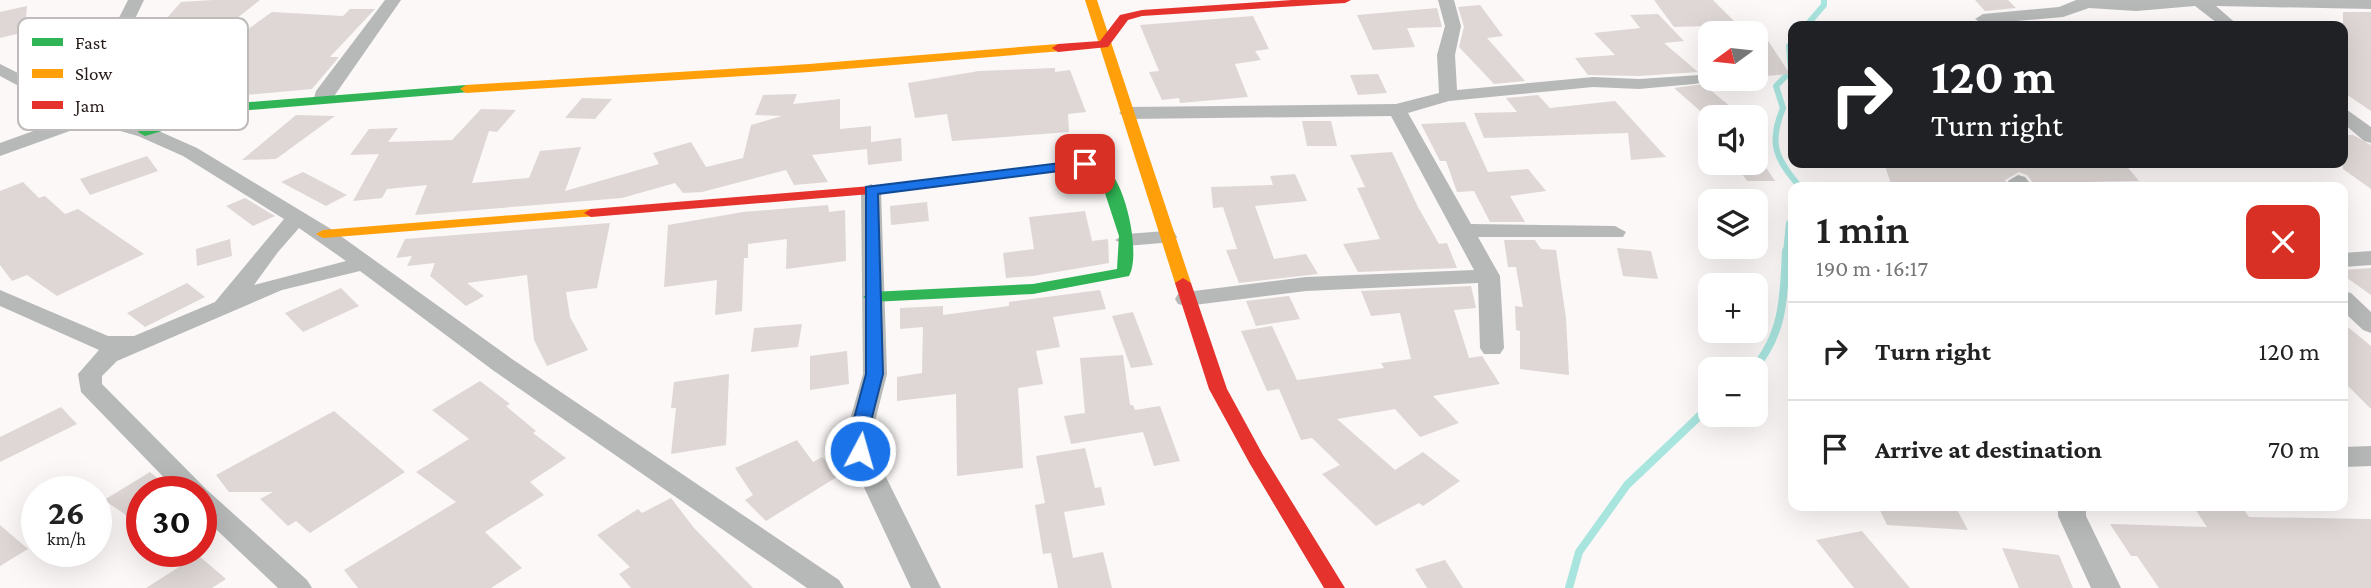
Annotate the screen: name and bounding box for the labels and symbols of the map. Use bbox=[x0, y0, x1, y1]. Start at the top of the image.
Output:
legend bbox=[18, 18, 248, 130]
north arrow bbox=[1698, 21, 1768, 91]
text: Fast bbox=[75, 32, 107, 53]
text: Slow bbox=[75, 63, 112, 84]
text: Jam bbox=[73, 95, 105, 116]
pin bbox=[1055, 134, 1115, 194]
position arrow bbox=[823, 414, 897, 488]
speed limit sign: 30 bbox=[126, 476, 217, 567]

